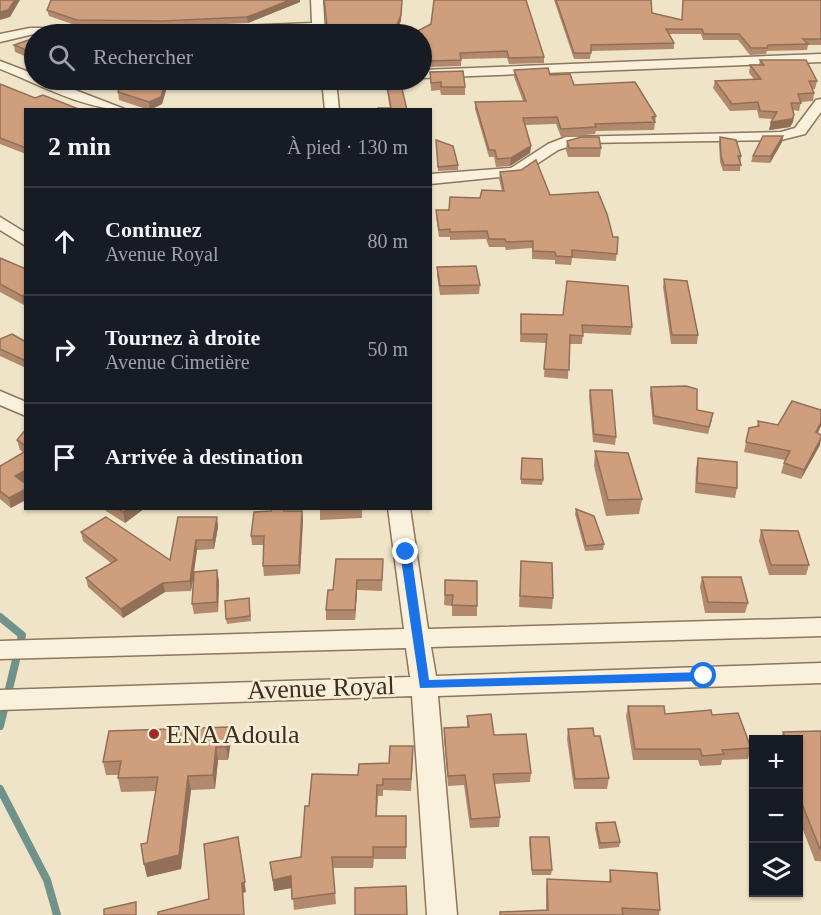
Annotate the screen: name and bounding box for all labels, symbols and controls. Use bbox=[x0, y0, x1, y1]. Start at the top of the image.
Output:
search box bbox=[24, 24, 432, 90]
icon: search bbox=[45, 41, 78, 74]
text: Rechercher bbox=[93, 44, 193, 69]
text: 2 min bbox=[48, 132, 111, 161]
text: À pied · 130 m bbox=[287, 136, 408, 158]
text: Continuez bbox=[105, 217, 202, 242]
icon: ahead bbox=[48, 225, 81, 258]
text: 80 m bbox=[367, 230, 408, 252]
text: Avenue Royal bbox=[105, 243, 219, 265]
text: Tournez à droite bbox=[105, 325, 260, 350]
icon: right bbox=[48, 333, 81, 366]
text: 50 m bbox=[367, 338, 408, 360]
text: Avenue Cimetière bbox=[105, 351, 250, 373]
icon: arrive bbox=[48, 441, 81, 474]
text: Arrivée à destination bbox=[105, 444, 303, 469]
route end bbox=[392, 538, 418, 564]
route start bbox=[690, 662, 716, 688]
street label: Avenue Royal bbox=[247, 671, 395, 705]
place label: ENA Adoula bbox=[166, 720, 300, 749]
marker: ENA Adoula bbox=[147, 727, 161, 741]
map controls bbox=[749, 735, 803, 897]
button: + bbox=[749, 735, 803, 789]
button: − bbox=[749, 789, 803, 843]
button: layers bbox=[749, 843, 803, 897]

